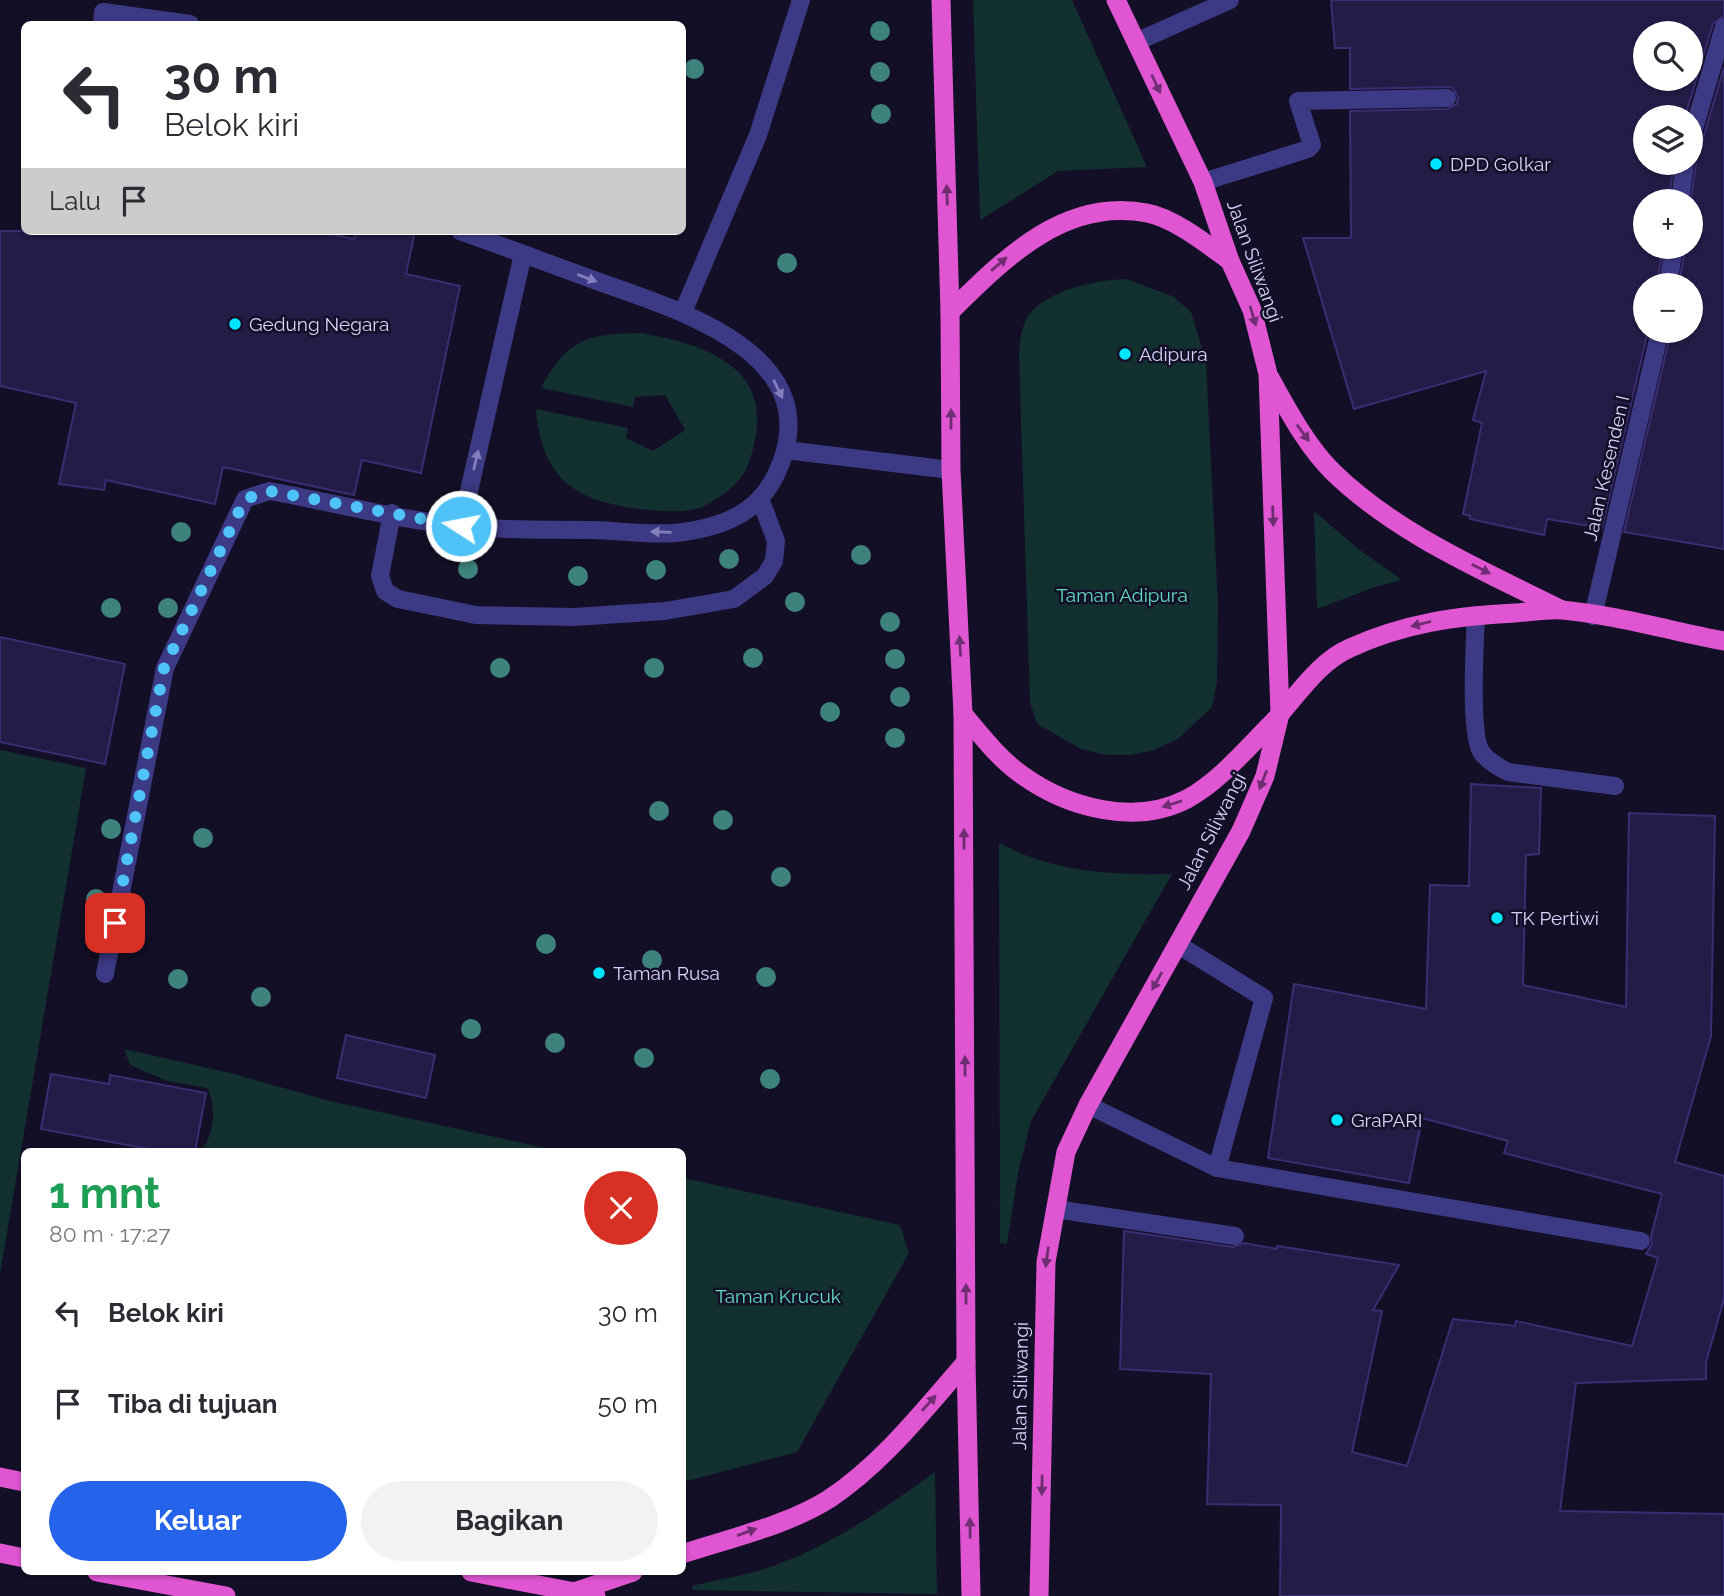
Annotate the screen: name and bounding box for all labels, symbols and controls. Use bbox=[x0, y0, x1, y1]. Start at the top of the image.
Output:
map controls bbox=[1633, 21, 1703, 343]
button: search bbox=[1633, 21, 1703, 91]
text: 30 m bbox=[164, 47, 279, 104]
icon: left bbox=[49, 49, 140, 140]
one-way arrow bbox=[1150, 74, 1162, 94]
button: layers bbox=[1633, 105, 1703, 175]
text: Belok kiri bbox=[164, 106, 299, 143]
place label: DPD Golkar bbox=[1450, 153, 1551, 175]
marker: DPD Golkar bbox=[1428, 156, 1444, 172]
icon: arrive bbox=[115, 182, 153, 220]
one-way arrow bbox=[941, 183, 953, 205]
text: Lalu bbox=[49, 186, 101, 216]
button: + bbox=[1633, 189, 1703, 259]
street label: Jalan Siliwangi bbox=[1223, 197, 1287, 325]
one-way arrow bbox=[991, 257, 1008, 272]
one-way arrow bbox=[576, 272, 597, 283]
button: − bbox=[1633, 273, 1703, 343]
one-way arrow bbox=[1248, 306, 1258, 327]
place label: Gedung Negara bbox=[249, 313, 389, 335]
marker: Gedung Negara bbox=[227, 316, 243, 332]
place label: Adipura bbox=[1139, 343, 1208, 365]
marker: Adipura bbox=[1117, 346, 1133, 362]
one-way arrow bbox=[772, 378, 784, 399]
street label: Jalan Kesenden I bbox=[1579, 393, 1633, 543]
one-way arrow bbox=[945, 407, 957, 429]
one-way arrow bbox=[1295, 424, 1309, 442]
one-way arrow bbox=[471, 449, 482, 471]
position arrow bbox=[424, 489, 498, 563]
one-way arrow bbox=[1267, 505, 1279, 527]
one-way arrow bbox=[650, 526, 672, 538]
one-way arrow bbox=[1471, 564, 1491, 575]
park label: Taman Adipura bbox=[1056, 584, 1188, 606]
one-way arrow bbox=[1410, 619, 1432, 630]
one-way arrow bbox=[954, 635, 965, 657]
street label: Jalan Siliwangi bbox=[1172, 769, 1250, 893]
one-way arrow bbox=[1257, 769, 1268, 790]
one-way arrow bbox=[1162, 799, 1183, 809]
one-way arrow bbox=[958, 827, 970, 849]
pin bbox=[85, 893, 145, 953]
icon: arrive bbox=[96, 904, 134, 942]
place label: TK Pertiwi bbox=[1511, 907, 1599, 929]
marker: TK Pertiwi bbox=[1489, 910, 1505, 926]
place label: Taman Rusa bbox=[613, 962, 720, 984]
marker: Taman Rusa bbox=[591, 965, 607, 981]
one-way arrow bbox=[1151, 971, 1163, 990]
one-way arrow bbox=[959, 1055, 971, 1077]
place label: GraPARI bbox=[1351, 1109, 1422, 1131]
marker: GraPARI bbox=[1329, 1112, 1345, 1128]
text: 1 mnt bbox=[49, 1169, 160, 1218]
button: close bbox=[584, 1171, 658, 1245]
text: 80 m · 17:27 bbox=[49, 1220, 170, 1247]
one-way arrow bbox=[1041, 1246, 1052, 1268]
one-way arrow bbox=[960, 1282, 972, 1304]
park label: Taman Krucuk bbox=[715, 1285, 841, 1307]
icon: left bbox=[49, 1294, 87, 1332]
text: Belok kiri bbox=[108, 1298, 224, 1328]
text: 30 m bbox=[598, 1298, 658, 1328]
street label: Jalan Siliwangi bbox=[1008, 1322, 1032, 1450]
icon: arrive bbox=[49, 1385, 87, 1423]
text: Tiba di tujuan bbox=[108, 1389, 278, 1419]
text: 50 m bbox=[597, 1389, 658, 1419]
one-way arrow bbox=[921, 1394, 937, 1412]
one-way arrow bbox=[1036, 1474, 1047, 1496]
button: Keluar bbox=[49, 1481, 347, 1561]
button: Bagikan bbox=[361, 1481, 658, 1561]
one-way arrow bbox=[964, 1517, 976, 1539]
one-way arrow bbox=[737, 1526, 758, 1537]

